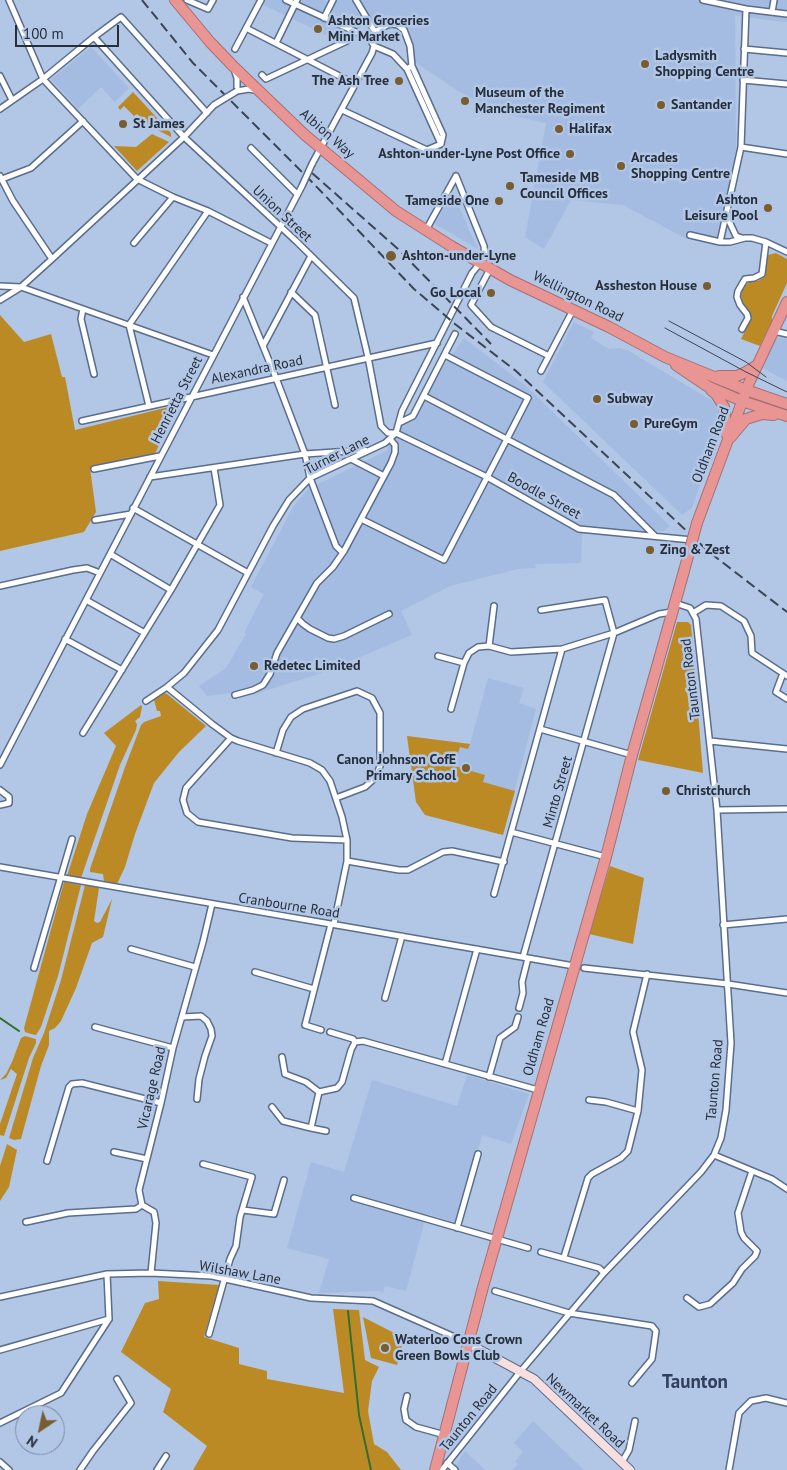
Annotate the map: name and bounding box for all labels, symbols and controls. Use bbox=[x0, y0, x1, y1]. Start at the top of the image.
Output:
place label: Ashton Groceries Mini Market bbox=[328, 13, 429, 46]
scale bar bbox=[18, 15, 121, 47]
marker: Ashton Groceries Mini Market bbox=[312, 23, 324, 35]
text: 100 m bbox=[23, 24, 64, 43]
place label: Ladysmith Shopping Centre bbox=[655, 48, 754, 80]
marker: Ladysmith Shopping Centre bbox=[639, 58, 651, 70]
place label: The Ash Tree bbox=[312, 73, 389, 89]
marker: The Ash Tree bbox=[393, 75, 405, 87]
place label: Museum of the Manchester Regiment bbox=[475, 85, 605, 118]
marker: Museum of the Manchester Regiment bbox=[459, 95, 471, 107]
place label: Santander bbox=[671, 97, 732, 113]
marker: Santander bbox=[655, 99, 667, 111]
street label: Albion Way bbox=[296, 106, 358, 162]
place label: St James bbox=[133, 116, 185, 132]
marker: St James bbox=[117, 118, 129, 130]
place label: Halifax bbox=[569, 121, 612, 137]
marker: Halifax bbox=[553, 123, 565, 135]
place label: Ashton-under-Lyne Post Office bbox=[378, 146, 560, 162]
marker: Ashton-under-Lyne Post Office bbox=[564, 148, 576, 160]
place label: Arcades Shopping Centre bbox=[631, 150, 730, 182]
marker: Arcades Shopping Centre bbox=[615, 160, 627, 172]
place label: Tameside MB Council Offices bbox=[520, 170, 608, 202]
marker: Tameside MB Council Offices bbox=[504, 180, 516, 192]
street label: Union Street bbox=[249, 182, 315, 246]
place label: Ashton Leisure Pool bbox=[685, 192, 758, 224]
place label: Tameside One bbox=[405, 193, 489, 209]
marker: Tameside One bbox=[493, 195, 505, 207]
marker: Ashton Leisure Pool bbox=[762, 202, 774, 214]
place label: Ashton-under-Lyne bbox=[402, 248, 516, 264]
marker: Ashton-under-Lyne bbox=[384, 249, 398, 263]
street label: Wellington Road bbox=[530, 268, 626, 326]
place label: Assheston House bbox=[595, 278, 697, 294]
marker: Assheston House bbox=[701, 280, 713, 292]
place label: Go Local bbox=[430, 285, 481, 301]
marker: Go Local bbox=[485, 287, 497, 299]
street label: Alexandra Road bbox=[210, 352, 304, 388]
street label: Henrietta Street bbox=[148, 354, 206, 446]
place label: Subway bbox=[607, 391, 653, 407]
marker: Subway bbox=[591, 393, 603, 405]
street label: Oldham Road bbox=[689, 404, 733, 486]
place label: PureGym bbox=[644, 416, 698, 432]
marker: PureGym bbox=[628, 418, 640, 430]
street label: Turner Lane bbox=[302, 432, 372, 478]
street label: Boodle Street bbox=[504, 469, 584, 523]
place label: Zing & Zest bbox=[660, 542, 730, 558]
marker: Zing & Zest bbox=[644, 544, 656, 556]
street label: Taunton Road bbox=[678, 637, 704, 721]
place label: Redetec Limited bbox=[264, 658, 360, 674]
marker: Redetec Limited bbox=[248, 660, 260, 672]
place label: Canon Johnson CofE Primary School bbox=[337, 752, 456, 784]
street label: Minto Street bbox=[540, 754, 576, 830]
marker: Canon Johnson CofE Primary School bbox=[460, 762, 472, 774]
place label: Christchurch bbox=[676, 783, 751, 799]
marker: Christchurch bbox=[660, 785, 672, 797]
street label: Cranbourne Road bbox=[237, 890, 341, 922]
street label: Oldham Road bbox=[520, 996, 558, 1078]
street label: Taunton Road bbox=[703, 1039, 727, 1121]
street label: Vicarage Road bbox=[134, 1045, 170, 1131]
street label: Wilshaw Lane bbox=[198, 1258, 282, 1288]
place label: Waterloo Cons Crown Green Bowls Club bbox=[395, 1332, 522, 1364]
marker: Waterloo Cons Crown Green Bowls Club bbox=[379, 1342, 391, 1354]
street label: Newmarket Road bbox=[542, 1370, 628, 1452]
district label: Taunton bbox=[662, 1372, 728, 1394]
street label: Taunton Road bbox=[437, 1381, 501, 1455]
north arrow bbox=[15, 1405, 65, 1455]
text: N bbox=[23, 1432, 41, 1452]

